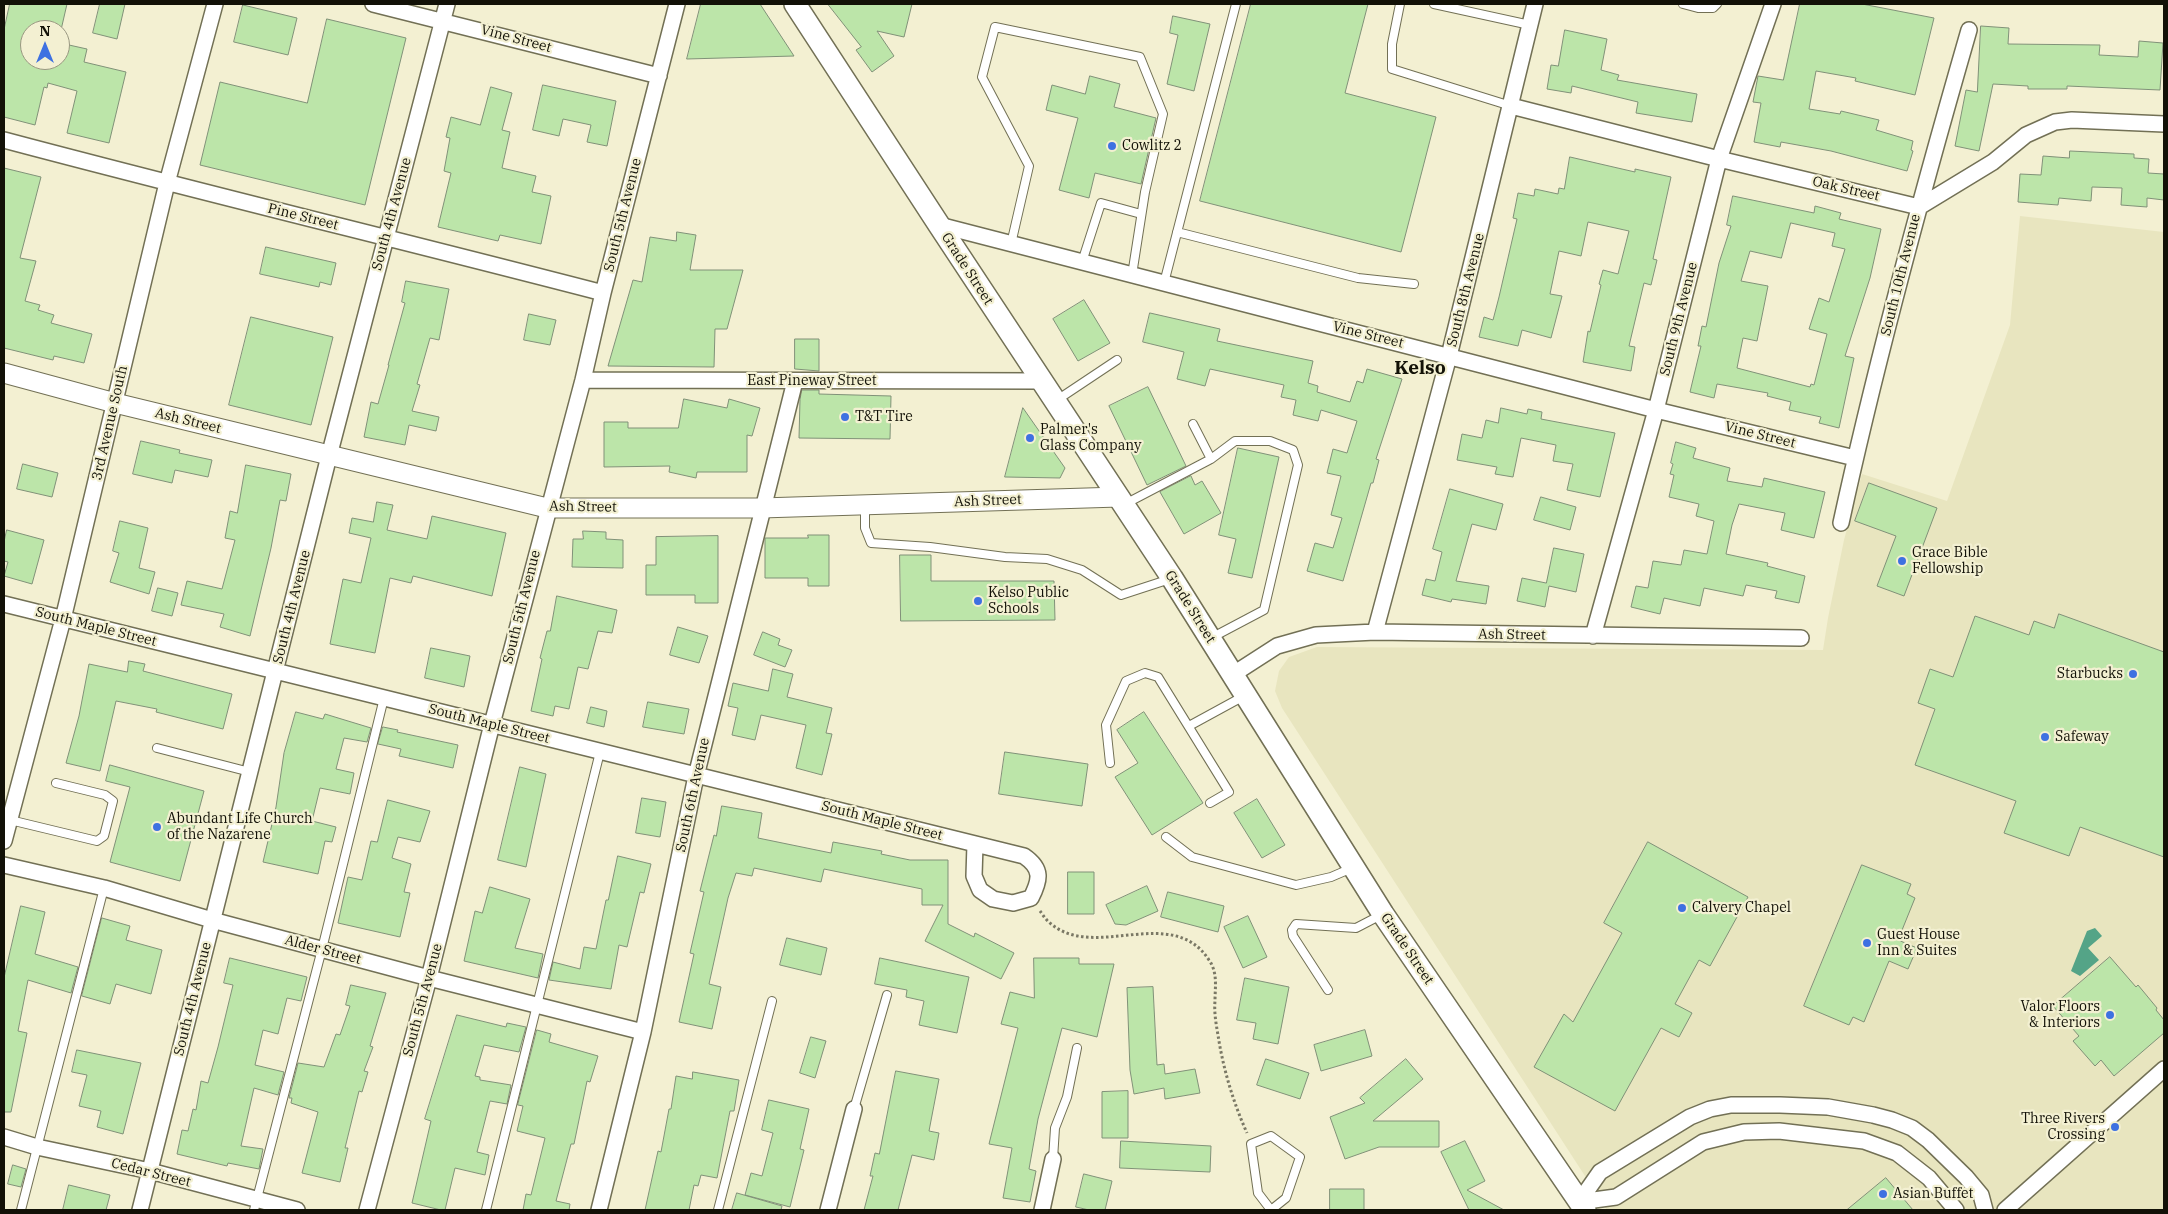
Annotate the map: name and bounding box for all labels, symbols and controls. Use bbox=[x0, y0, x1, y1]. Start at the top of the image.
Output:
north arrow bbox=[20, 20, 70, 70]
text: N bbox=[39, 22, 51, 40]
street label: Vine Street bbox=[479, 22, 553, 56]
place label: Cowlitz 2 bbox=[1122, 138, 1182, 154]
marker: Cowlitz 2 bbox=[1106, 140, 1118, 152]
street label: South 4th Avenue bbox=[369, 156, 415, 272]
street label: South 5th Avenue bbox=[601, 157, 645, 273]
street label: Oak Street bbox=[1811, 173, 1881, 205]
street label: Pine Street bbox=[266, 200, 340, 234]
street label: South 10th Avenue bbox=[1878, 212, 1924, 338]
street label: Grade Street bbox=[937, 230, 997, 308]
street label: South 8th Avenue bbox=[1444, 232, 1488, 348]
street label: South 9th Avenue bbox=[1657, 261, 1701, 377]
street label: Vine Street bbox=[1331, 318, 1405, 352]
district label: Kelso bbox=[1394, 358, 1446, 380]
street label: 3rd Avenue South bbox=[89, 364, 131, 482]
street label: East Pineway Street bbox=[747, 373, 877, 389]
street label: Ash Street bbox=[153, 405, 223, 437]
place label: T&T Tire bbox=[855, 409, 913, 425]
marker: T&T Tire bbox=[839, 411, 851, 423]
street label: Vine Street bbox=[1723, 418, 1797, 452]
place label: Palmer's Glass Company bbox=[1040, 422, 1142, 454]
marker: Palmer's Glass Company bbox=[1024, 432, 1036, 444]
street label: Ash Street bbox=[954, 491, 1022, 511]
street label: Ash Street bbox=[549, 498, 617, 516]
place label: Grace Bible Fellowship bbox=[1912, 545, 1988, 578]
street label: South 4th Avenue bbox=[270, 549, 314, 665]
street label: South 5th Avenue bbox=[500, 549, 544, 665]
marker: Grace Bible Fellowship bbox=[1896, 555, 1908, 567]
street label: Grade Street bbox=[1161, 568, 1219, 646]
place label: Kelso Public Schools bbox=[988, 585, 1069, 618]
marker: Kelso Public Schools bbox=[972, 595, 984, 607]
street label: South Maple Street bbox=[34, 604, 158, 650]
street label: Ash Street bbox=[1478, 626, 1546, 644]
place label: Starbucks bbox=[2057, 666, 2123, 682]
marker: Starbucks bbox=[2127, 668, 2139, 680]
street label: South Maple Street bbox=[427, 701, 551, 747]
place label: Safeway bbox=[2055, 729, 2109, 745]
marker: Safeway bbox=[2039, 731, 2051, 743]
street label: South 6th Avenue bbox=[673, 736, 713, 854]
street label: South Maple Street bbox=[820, 798, 944, 844]
place label: Abundant Life Church of the Nazarene bbox=[167, 811, 313, 844]
marker: Abundant Life Church of the Nazarene bbox=[151, 821, 163, 833]
place label: Calvery Chapel bbox=[1692, 900, 1791, 916]
marker: Calvery Chapel bbox=[1676, 902, 1688, 914]
street label: Grade Street bbox=[1377, 910, 1437, 988]
place label: Guest House Inn & Suites bbox=[1877, 927, 1960, 960]
street label: Alder Street bbox=[283, 932, 363, 968]
marker: Guest House Inn & Suites bbox=[1861, 937, 1873, 949]
street label: South 4th Avenue bbox=[171, 941, 215, 1057]
street label: South 5th Avenue bbox=[400, 942, 446, 1058]
place label: Valor Floors & Interiors bbox=[2020, 999, 2100, 1032]
marker: Valor Floors & Interiors bbox=[2104, 1009, 2116, 1021]
place label: Three Rivers Crossing bbox=[2021, 1111, 2105, 1144]
marker: Three Rivers Crossing bbox=[2109, 1121, 2121, 1133]
street label: Cedar Street bbox=[109, 1155, 193, 1191]
place label: Asian Buffet bbox=[1893, 1186, 1974, 1202]
marker: Asian Buffet bbox=[1877, 1188, 1889, 1200]

